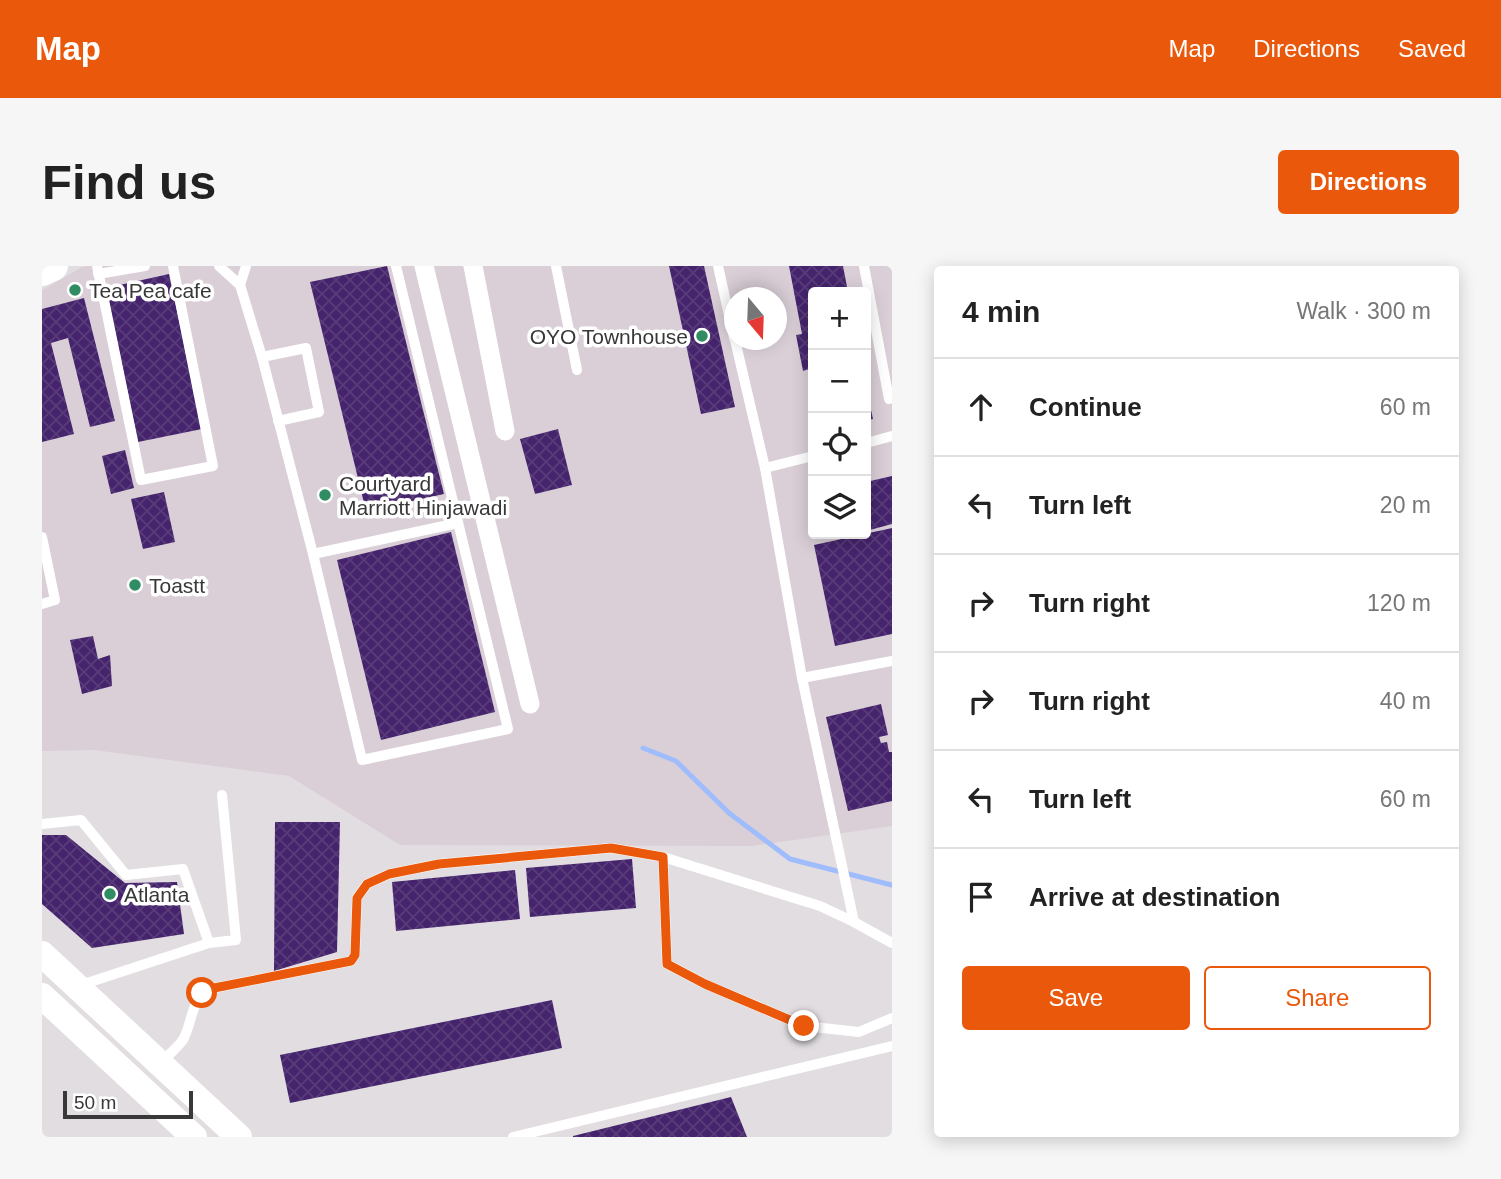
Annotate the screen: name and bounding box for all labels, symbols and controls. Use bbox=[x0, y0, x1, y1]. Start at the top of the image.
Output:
text: Map bbox=[35, 30, 101, 67]
text: Map bbox=[1169, 35, 1215, 62]
text: Directions bbox=[1253, 35, 1360, 62]
text: Saved bbox=[1398, 35, 1466, 62]
button: Directions bbox=[1278, 150, 1459, 214]
text: Find us bbox=[42, 155, 216, 209]
place label: Tea Pea cafe bbox=[89, 279, 212, 302]
marker: Tea Pea cafe bbox=[67, 282, 83, 298]
north arrow bbox=[724, 287, 787, 350]
map controls bbox=[808, 287, 871, 539]
button: + bbox=[808, 287, 871, 350]
text: 4 min bbox=[962, 295, 1040, 328]
text: Walk · 300 m bbox=[1296, 298, 1431, 324]
place label: OYO Townhouse bbox=[530, 325, 688, 348]
marker: OYO Townhouse bbox=[694, 328, 710, 344]
button: − bbox=[808, 350, 871, 413]
icon: ahead bbox=[962, 388, 1000, 426]
text: Continue bbox=[1029, 392, 1142, 422]
text: 60 m bbox=[1380, 394, 1431, 420]
button: locate bbox=[808, 413, 871, 476]
place label: Courtyard Marriott Hinjawadi bbox=[339, 472, 507, 519]
button: layers bbox=[808, 476, 871, 539]
icon: left bbox=[962, 486, 1000, 524]
marker: Courtyard Marriott Hinjawadi bbox=[317, 487, 333, 503]
text: Turn left bbox=[1029, 490, 1131, 520]
text: 20 m bbox=[1380, 492, 1431, 518]
place label: Toastt bbox=[149, 574, 205, 597]
marker: Toastt bbox=[127, 577, 143, 593]
icon: right bbox=[962, 584, 1000, 622]
text: Turn right bbox=[1029, 588, 1150, 618]
text: 120 m bbox=[1367, 590, 1431, 616]
icon: right bbox=[962, 682, 1000, 720]
text: Turn right bbox=[1029, 686, 1150, 716]
text: 40 m bbox=[1380, 688, 1431, 714]
icon: left bbox=[962, 780, 1000, 818]
text: Turn left bbox=[1029, 784, 1131, 814]
text: 60 m bbox=[1380, 786, 1431, 812]
icon: arrive bbox=[962, 878, 1000, 916]
text: Arrive at destination bbox=[1029, 882, 1280, 912]
place label: Atlanta bbox=[124, 883, 190, 906]
marker: Atlanta bbox=[102, 886, 118, 902]
button: Save bbox=[962, 966, 1190, 1030]
button: Share bbox=[1204, 966, 1431, 1030]
route start bbox=[186, 977, 217, 1008]
route end bbox=[788, 1010, 819, 1041]
scale bar bbox=[63, 1088, 192, 1120]
text: 50 m bbox=[74, 1092, 116, 1113]

